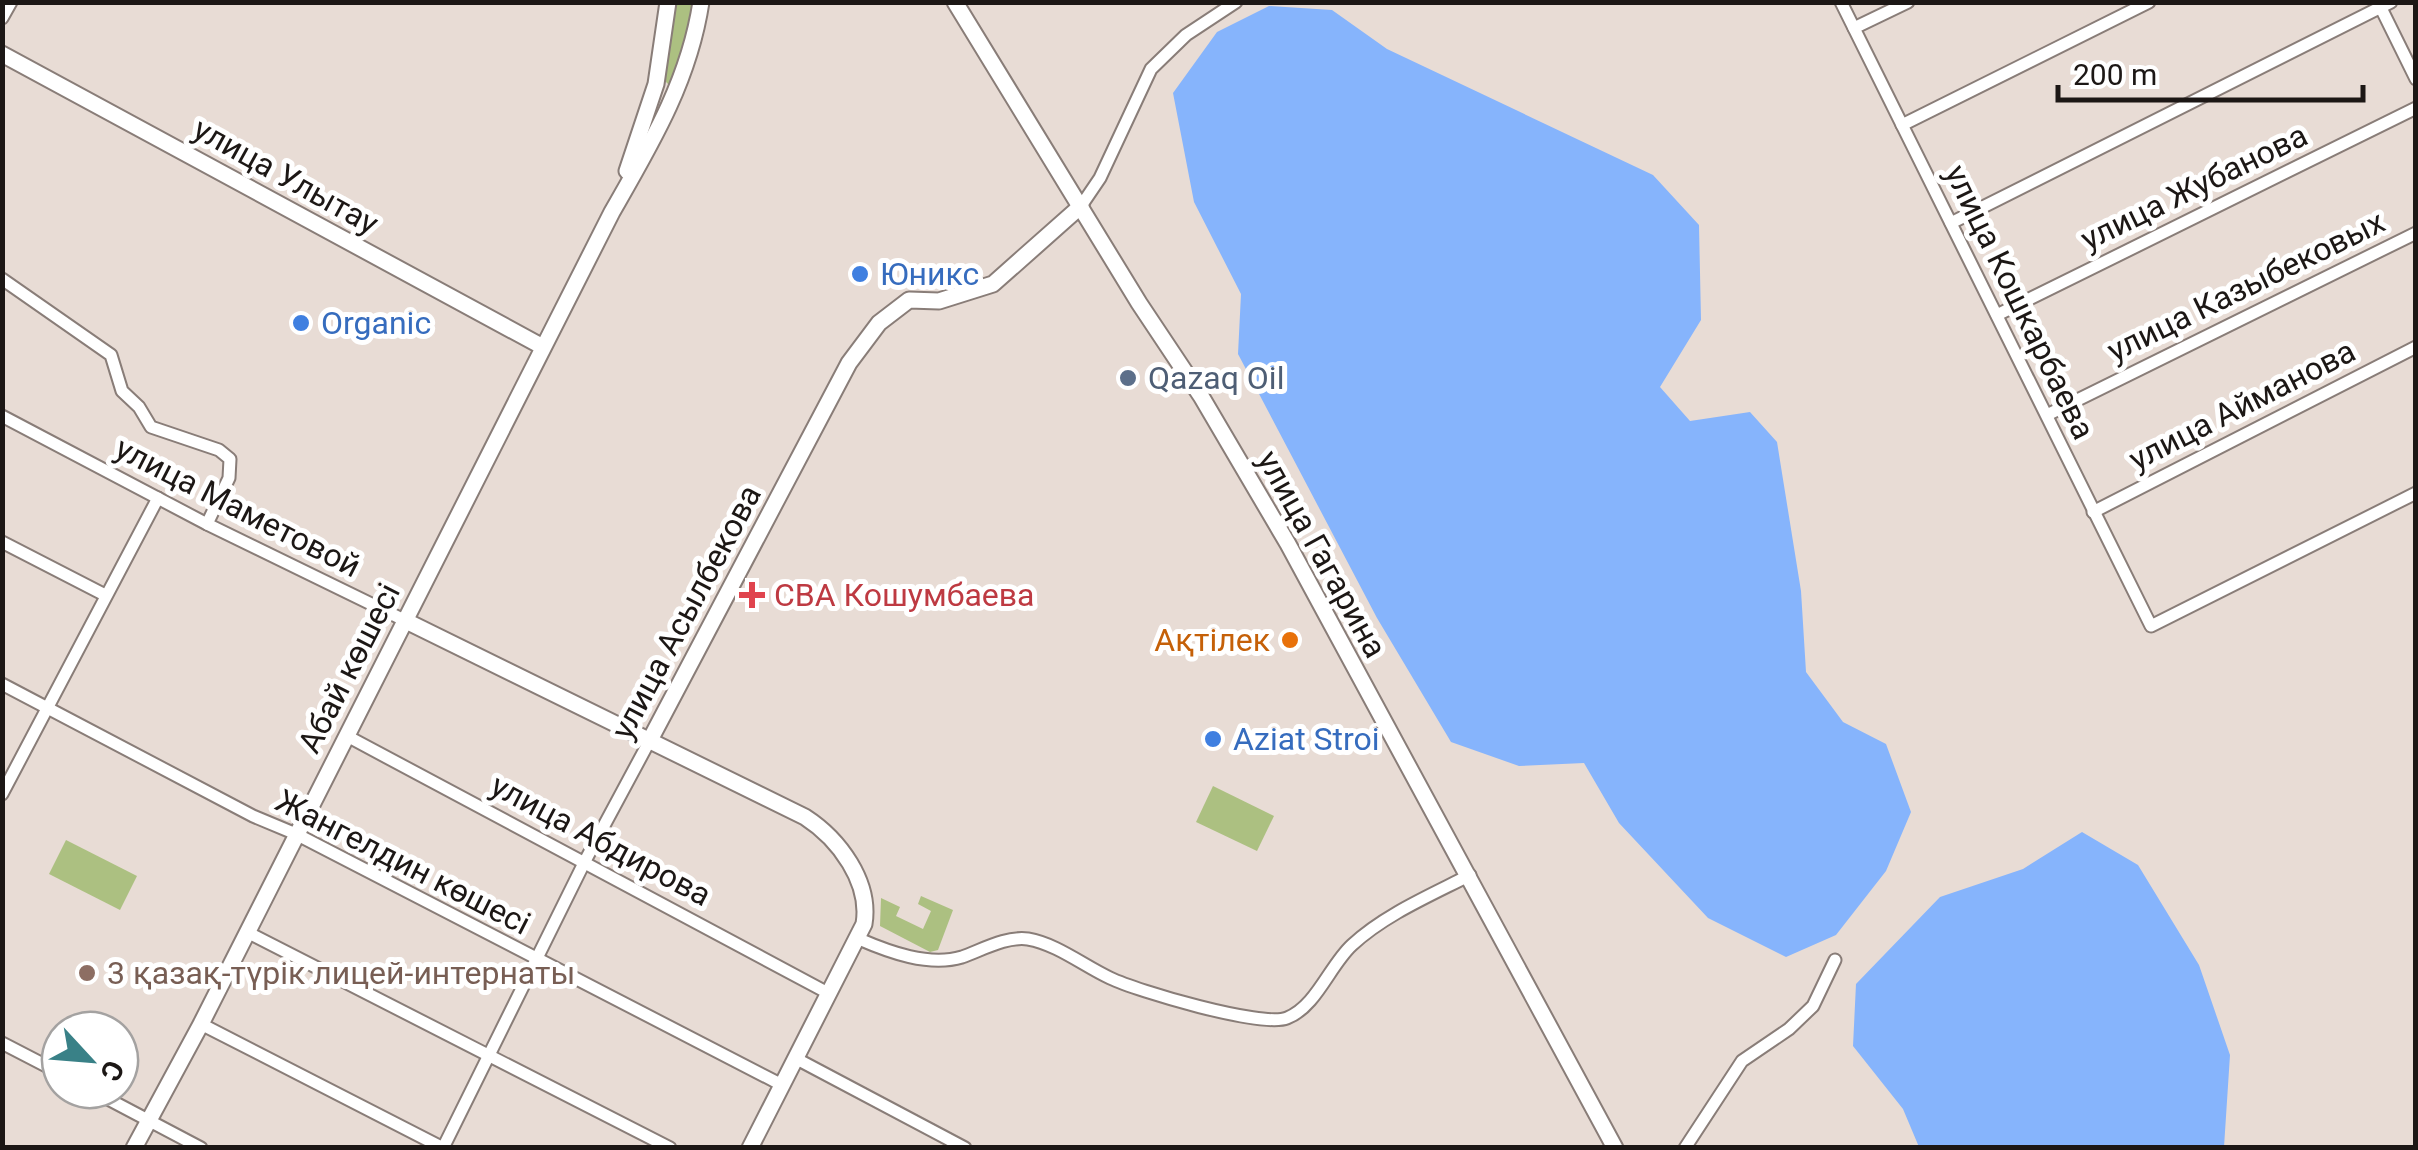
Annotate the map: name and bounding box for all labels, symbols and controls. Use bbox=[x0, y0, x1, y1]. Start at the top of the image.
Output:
scale bar bbox=[2058, 40, 2363, 102]
text: 200 m bbox=[2073, 57, 2157, 92]
street label: улица Улытау bbox=[187, 110, 385, 242]
street label: улица Жубанова bbox=[2075, 116, 2313, 258]
street label: улица Кошкарбаева bbox=[1937, 159, 2103, 445]
street label: улица Казыбековых bbox=[2101, 202, 2391, 370]
place label: Юникс bbox=[880, 255, 979, 293]
marker: Юникс bbox=[849, 263, 871, 285]
place label: Organic bbox=[321, 304, 431, 342]
marker: Organic bbox=[290, 312, 312, 334]
street label: улица Айманова bbox=[2123, 332, 2361, 478]
place label: Qazaq Oil bbox=[1148, 359, 1284, 397]
marker: Qazaq Oil bbox=[1117, 367, 1139, 389]
street label: улица Маметовой bbox=[109, 429, 367, 585]
street label: улица Гагарина bbox=[1249, 444, 1395, 664]
street label: улица Асылбекова bbox=[603, 478, 769, 746]
place label: СВА Кошумбаева bbox=[774, 576, 1035, 614]
street label: Абай көшесі bbox=[290, 577, 408, 759]
marker: СВА Кошумбаева bbox=[739, 582, 765, 608]
place label: Ақтілек bbox=[1154, 621, 1270, 659]
marker: Ақтілек bbox=[1279, 629, 1301, 651]
place label: Aziat Stroi bbox=[1233, 720, 1380, 758]
marker: Aziat Stroi bbox=[1202, 728, 1224, 750]
street label: улица Абдирова bbox=[484, 766, 718, 914]
street label: Жангелдин көшесі bbox=[270, 781, 536, 943]
place label: 3 қазақ-түрік лицей-интернаты bbox=[107, 954, 575, 992]
marker: 3 қазақ-түрік лицей-интернаты bbox=[76, 962, 98, 984]
north arrow bbox=[40, 1010, 140, 1110]
text: С bbox=[93, 1055, 131, 1086]

